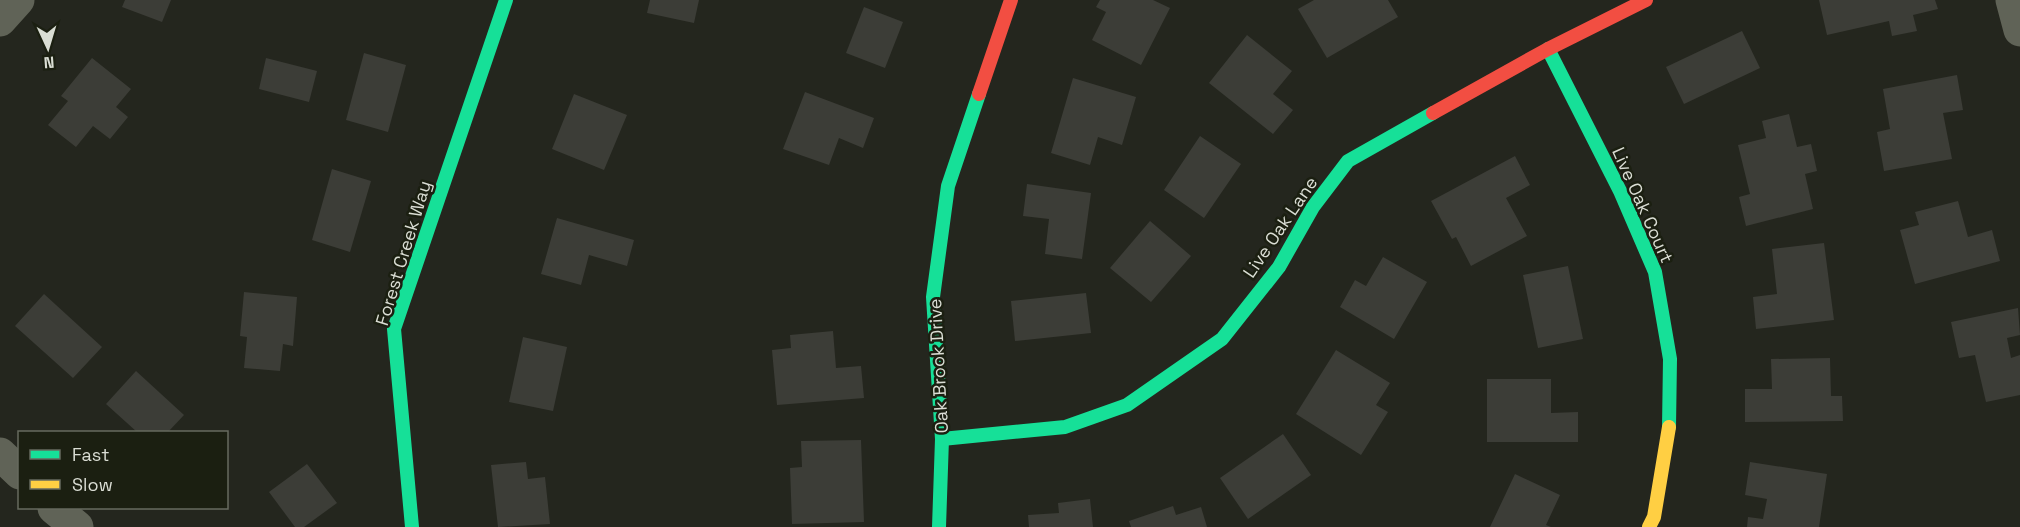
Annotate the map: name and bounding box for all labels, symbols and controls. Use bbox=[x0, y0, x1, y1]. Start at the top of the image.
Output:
north arrow bbox=[18, 18, 78, 78]
text: N bbox=[43, 52, 55, 73]
street label: Live Oak Court bbox=[1607, 144, 1679, 266]
street label: Live Oak Lane bbox=[1238, 172, 1322, 282]
street label: Forest Creek Way bbox=[370, 178, 436, 328]
street label: Oak Brook Drive bbox=[923, 298, 953, 434]
legend bbox=[18, 431, 228, 509]
text: Fast bbox=[72, 443, 109, 466]
text: Slow bbox=[72, 473, 113, 496]

